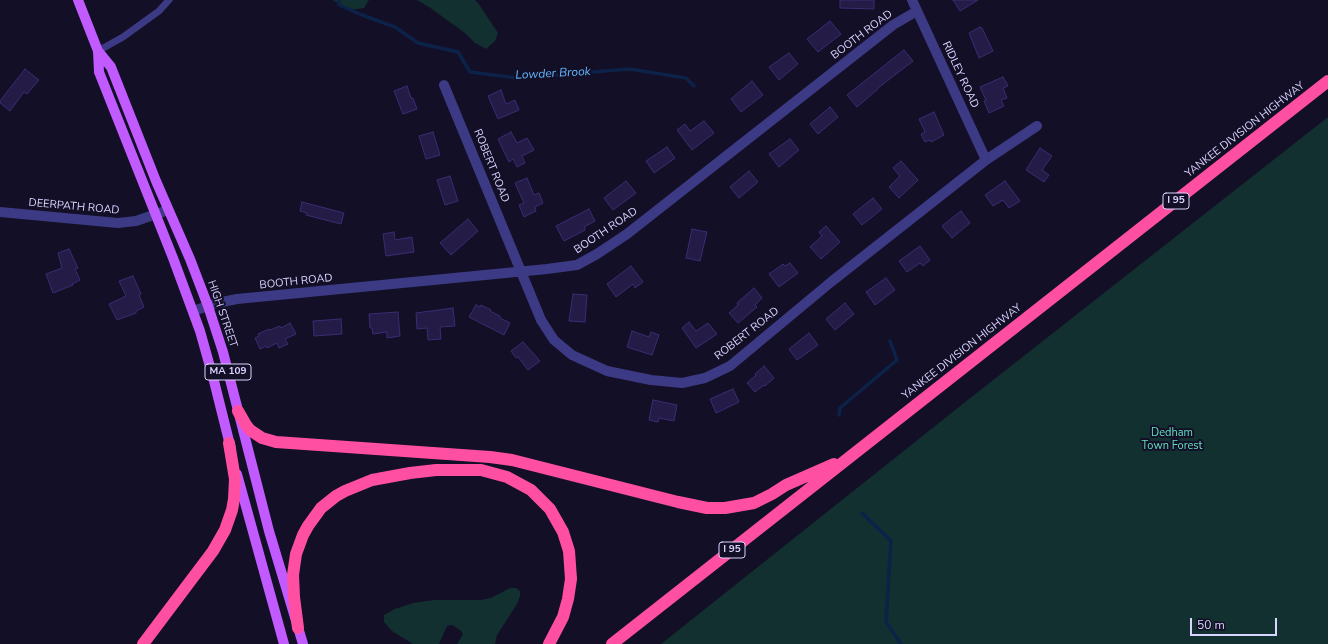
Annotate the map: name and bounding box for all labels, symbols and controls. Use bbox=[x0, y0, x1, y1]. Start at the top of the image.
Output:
street label: BOOTH ROAD bbox=[829, 8, 895, 62]
street label: RIDLEY ROAD bbox=[939, 40, 981, 110]
water label: Lowder Brook bbox=[515, 65, 591, 83]
street label: YANKEE DIVISION HIGHWAY bbox=[1183, 79, 1307, 181]
street label: ROBERT ROAD bbox=[470, 127, 512, 205]
road number: I 95 bbox=[1163, 193, 1189, 209]
street label: DEERPATH ROAD bbox=[28, 196, 120, 218]
street label: BOOTH ROAD bbox=[572, 205, 640, 257]
street label: BOOTH ROAD bbox=[259, 272, 333, 292]
street label: HIGH STREET bbox=[204, 279, 240, 349]
street label: YANKEE DIVISION HIGHWAY bbox=[900, 301, 1024, 403]
street label: ROBERT ROAD bbox=[712, 305, 782, 363]
road number: MA 109 bbox=[205, 364, 251, 380]
park label: Dedham Town Forest bbox=[1142, 426, 1202, 452]
road number: I 95 bbox=[719, 542, 745, 558]
scale bar bbox=[1192, 610, 1279, 636]
text: 50 m bbox=[1197, 617, 1225, 633]

